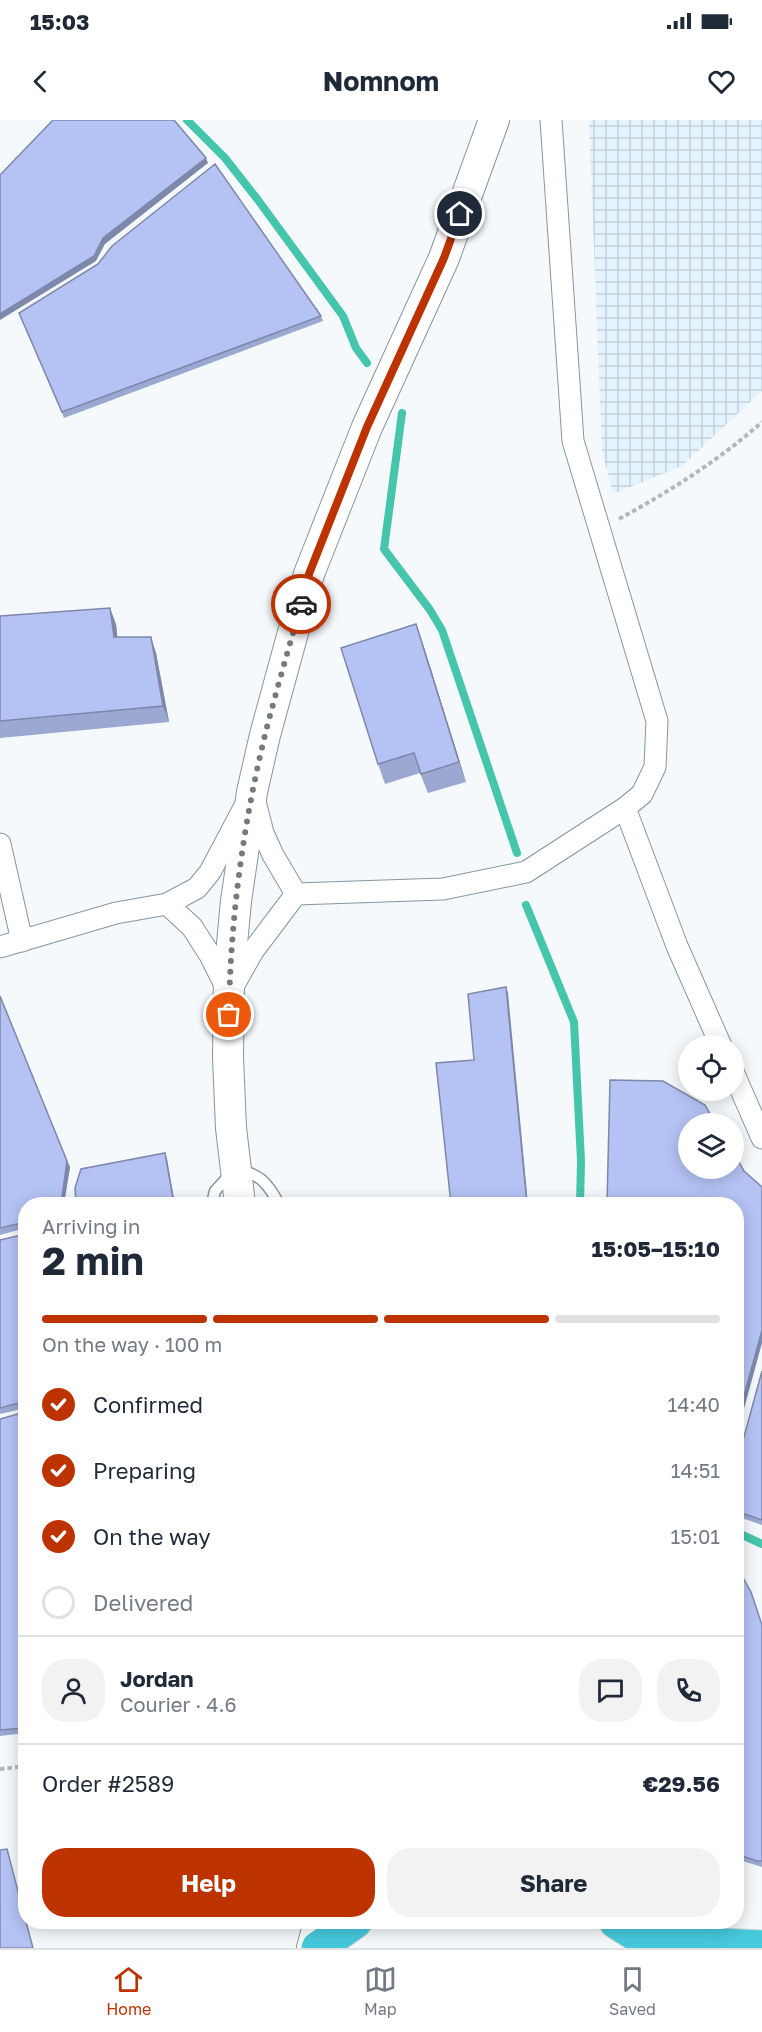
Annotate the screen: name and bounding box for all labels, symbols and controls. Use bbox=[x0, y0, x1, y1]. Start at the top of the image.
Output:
text: 15:03 bbox=[30, 8, 90, 35]
icon: back bbox=[24, 65, 57, 98]
text: Nomnom bbox=[323, 65, 439, 97]
icon: heart bbox=[705, 65, 738, 98]
pin bbox=[434, 188, 485, 239]
icon: home bbox=[443, 197, 476, 230]
courier bbox=[271, 574, 331, 634]
icon: car bbox=[285, 588, 318, 621]
pin bbox=[203, 989, 254, 1040]
icon: bag bbox=[212, 998, 245, 1031]
map controls bbox=[678, 1035, 744, 1179]
button: locate bbox=[678, 1035, 744, 1101]
button: layers bbox=[678, 1113, 744, 1179]
text: Arriving in bbox=[42, 1214, 140, 1238]
text: 15:05–15:10 bbox=[591, 1235, 720, 1262]
text: 2 min bbox=[42, 1237, 144, 1284]
text: On the way · 100 m bbox=[42, 1332, 222, 1356]
icon: check bbox=[42, 1388, 75, 1421]
text: Confirmed bbox=[93, 1391, 203, 1418]
text: 14:40 bbox=[668, 1392, 720, 1416]
icon: check bbox=[42, 1454, 75, 1487]
text: Preparing bbox=[93, 1457, 196, 1484]
text: 14:51 bbox=[671, 1458, 720, 1482]
icon: check bbox=[42, 1520, 75, 1553]
text: On the way bbox=[93, 1523, 211, 1550]
text: 15:01 bbox=[671, 1524, 720, 1548]
text: Delivered bbox=[93, 1589, 193, 1616]
button: person bbox=[42, 1659, 105, 1722]
button: chat bbox=[579, 1659, 642, 1722]
button: phone bbox=[657, 1659, 720, 1722]
text: Jordan bbox=[120, 1665, 194, 1692]
text: Courier · 4.6 bbox=[120, 1692, 237, 1716]
text: Order #2589 bbox=[42, 1770, 174, 1797]
text: €29.56 bbox=[643, 1770, 720, 1797]
button: Help bbox=[42, 1848, 375, 1917]
button: Share bbox=[387, 1848, 720, 1917]
tab: Home bbox=[106, 1963, 151, 2019]
tab: Map bbox=[364, 1963, 397, 2019]
tab: Saved bbox=[609, 1963, 656, 2019]

